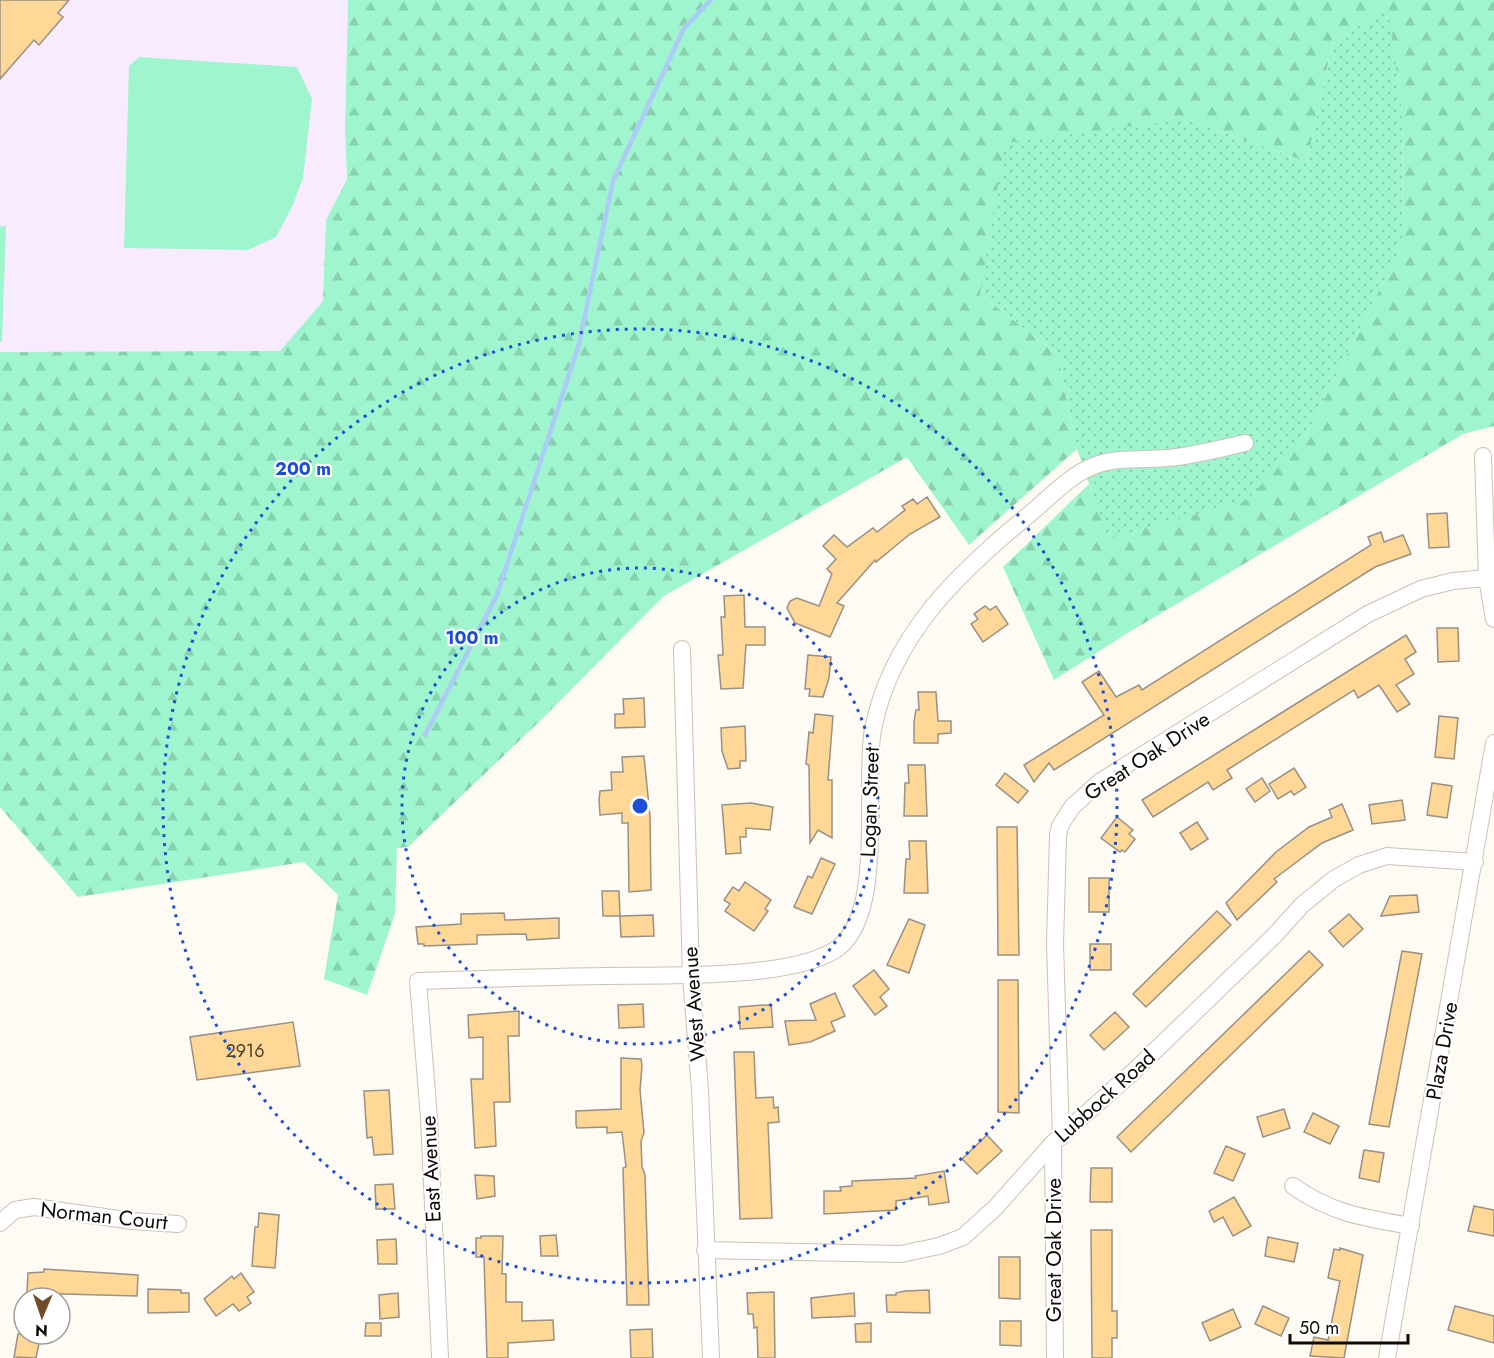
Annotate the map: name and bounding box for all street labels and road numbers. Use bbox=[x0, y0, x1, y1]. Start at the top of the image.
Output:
street label: Great Oak Drive bbox=[1078, 704, 1216, 808]
street label: Logan Street bbox=[853, 746, 887, 858]
street label: West Avenue bbox=[675, 945, 713, 1062]
street label: Plaza Drive bbox=[1419, 999, 1465, 1102]
street label: Lubbock Road bbox=[1048, 1043, 1162, 1149]
street label: East Avenue bbox=[413, 1115, 449, 1223]
street label: Great Oak Drive bbox=[1039, 1178, 1069, 1322]
street label: Norman Court bbox=[39, 1194, 169, 1238]

